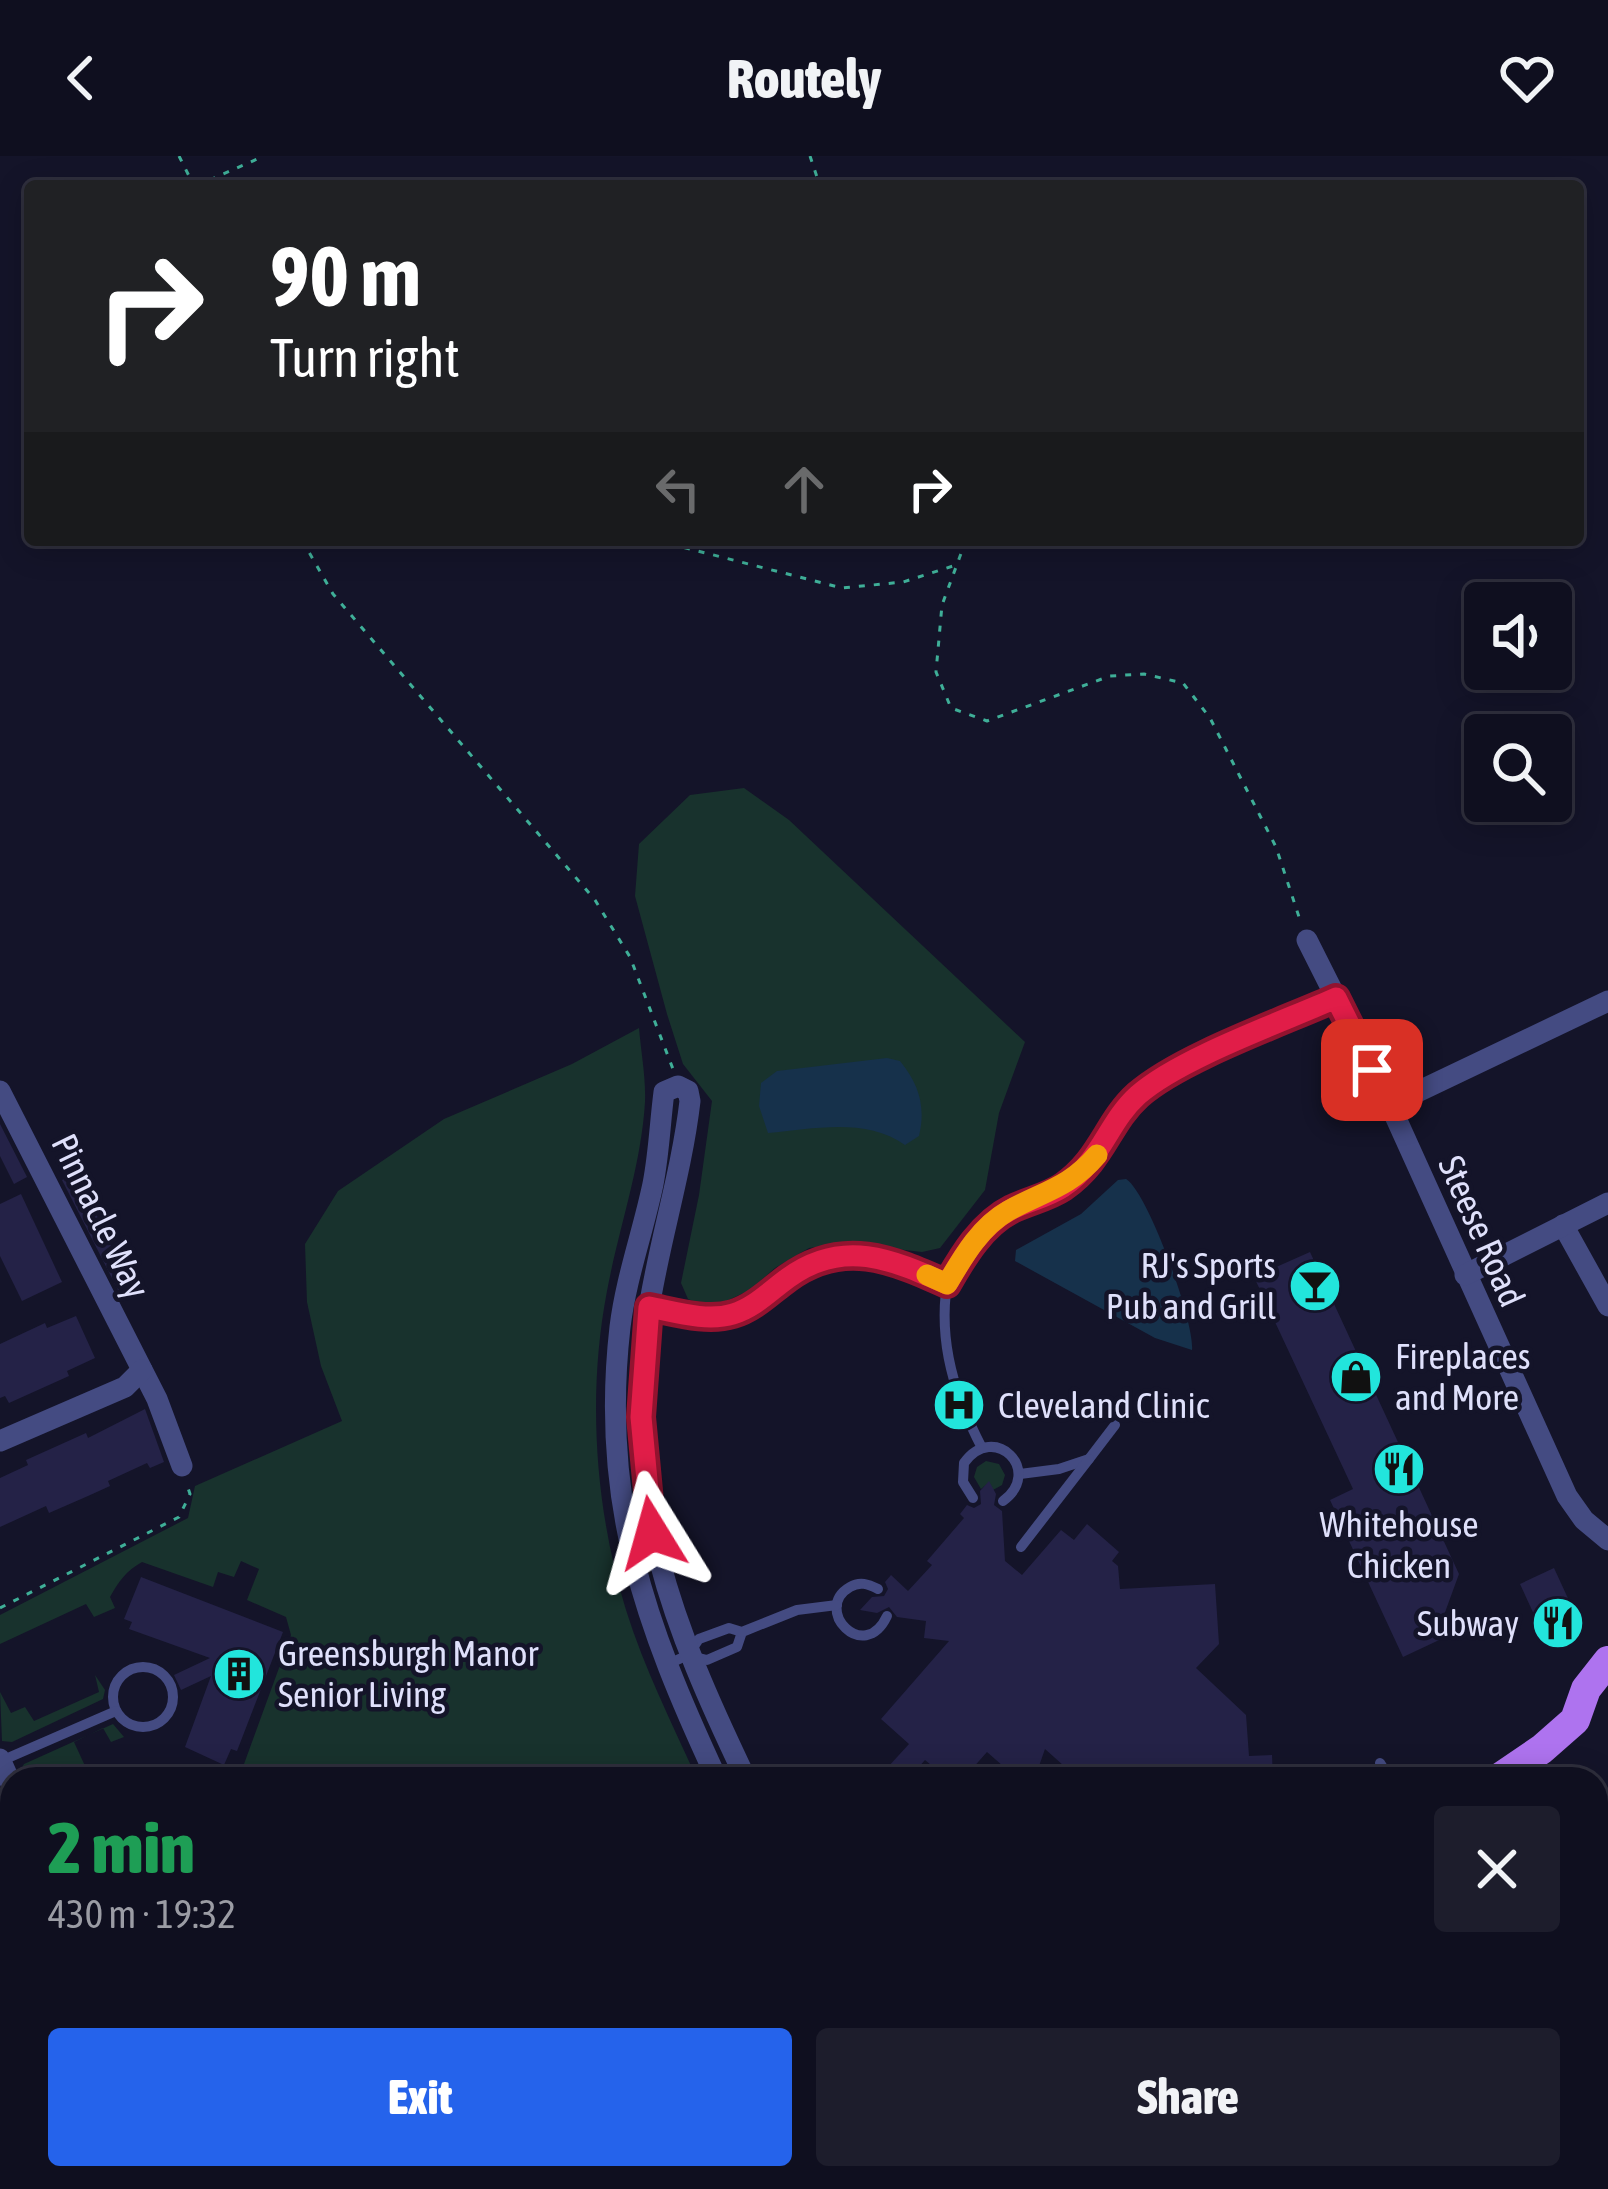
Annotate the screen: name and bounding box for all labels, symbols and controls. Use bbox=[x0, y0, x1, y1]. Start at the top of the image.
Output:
icon: back bbox=[48, 45, 114, 111]
icon: heart bbox=[1494, 45, 1560, 111]
text: Routely bbox=[727, 48, 881, 109]
icon: right bbox=[72, 228, 228, 384]
text: 90 m bbox=[270, 228, 421, 324]
text: Turn right bbox=[270, 327, 460, 388]
icon: left bbox=[645, 456, 711, 522]
icon: ahead bbox=[771, 456, 837, 522]
icon: right bbox=[897, 456, 963, 522]
map controls bbox=[1464, 582, 1572, 822]
button: sound bbox=[1464, 582, 1572, 690]
button: search bbox=[1464, 714, 1572, 822]
pin bbox=[1321, 1019, 1423, 1121]
icon: arrive bbox=[1339, 1037, 1405, 1103]
street label: Pinnacle Way bbox=[43, 1127, 159, 1305]
street label: Steese Road bbox=[1430, 1149, 1534, 1313]
place label: RJ's Sports Pub and Grill bbox=[1106, 1244, 1276, 1327]
bar icon: RJ's Sports Pub and Grill bbox=[1287, 1258, 1343, 1314]
place label: Fireplaces and More bbox=[1395, 1335, 1530, 1418]
shop icon: Fireplaces and More bbox=[1328, 1349, 1384, 1405]
hospital icon: Cleveland Clinic bbox=[931, 1377, 987, 1433]
place label: Cleveland Clinic bbox=[998, 1384, 1210, 1426]
restaurant icon: Whitehouse Chicken bbox=[1371, 1441, 1427, 1497]
position arrow bbox=[589, 1470, 715, 1596]
place label: Whitehouse Chicken bbox=[1319, 1503, 1479, 1586]
restaurant icon: Subway bbox=[1530, 1595, 1586, 1651]
place label: Subway bbox=[1417, 1602, 1519, 1644]
place label: Greensburgh Manor Senior Living bbox=[278, 1632, 539, 1715]
building icon: Greensburgh Manor Senior Living bbox=[211, 1646, 267, 1702]
text: 2 min bbox=[48, 1806, 195, 1888]
button: close bbox=[1434, 1806, 1560, 1932]
text: 430 m · 19:32 bbox=[48, 1892, 236, 1936]
button: Exit bbox=[48, 2028, 792, 2166]
button: Share bbox=[816, 2028, 1560, 2166]

